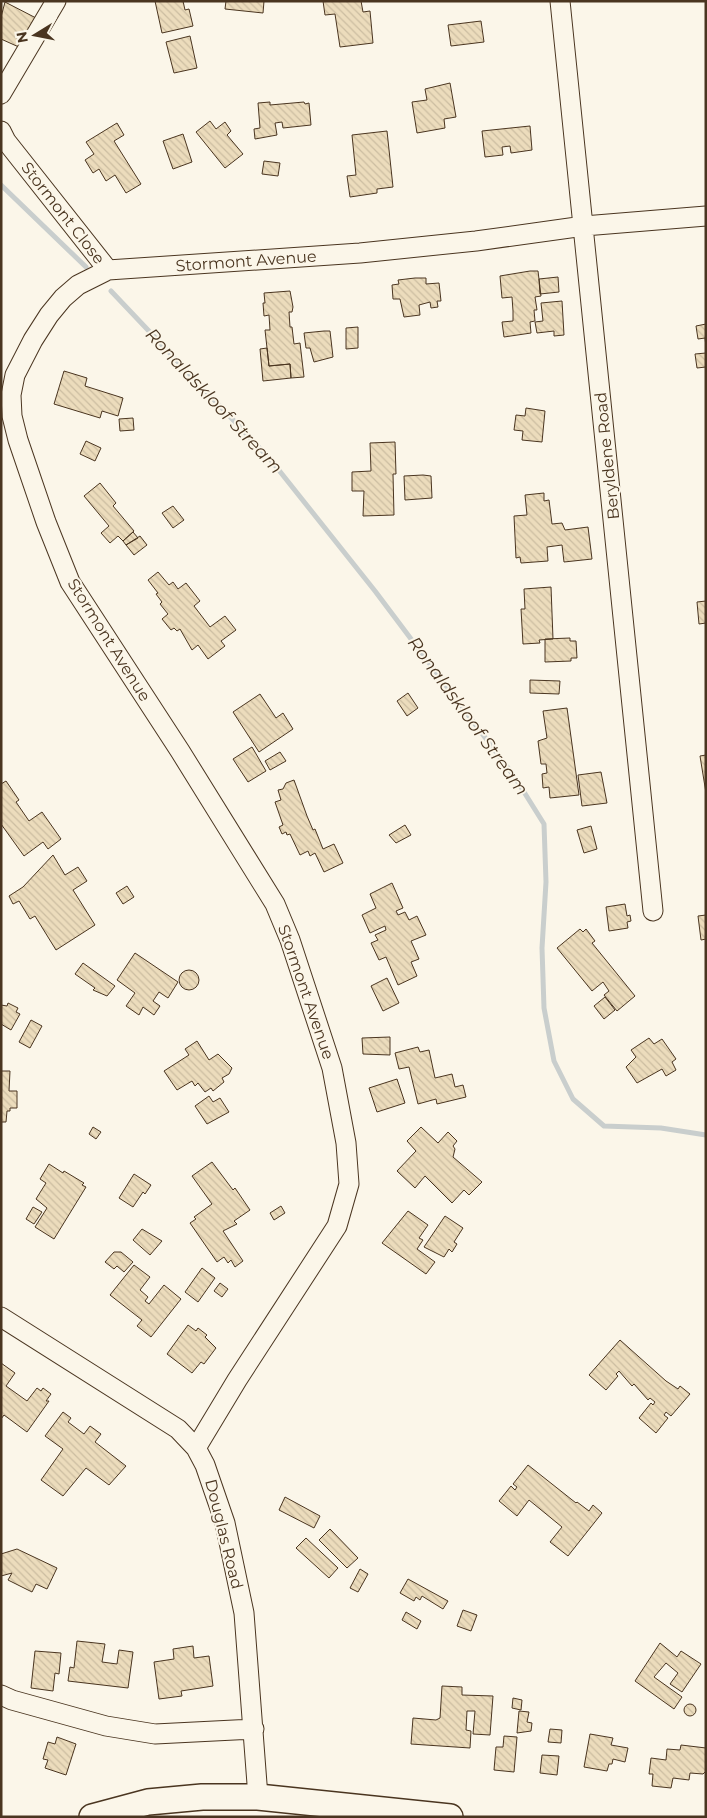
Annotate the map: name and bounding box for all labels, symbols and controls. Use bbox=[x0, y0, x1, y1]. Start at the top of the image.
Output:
north arrow bbox=[10, 10, 60, 60]
text: N bbox=[12, 30, 32, 44]
street label: Stormont Close bbox=[17, 158, 109, 268]
street label: Stormont Avenue bbox=[175, 247, 317, 275]
water label: Ronaldskloof Stream bbox=[141, 324, 287, 478]
street label: Beryldene Road bbox=[591, 391, 623, 521]
street label: Stormont Avenue bbox=[64, 575, 154, 705]
water label: Ronaldskloof Stream bbox=[403, 632, 533, 800]
street label: Stormont Avenue bbox=[274, 922, 338, 1062]
street label: Douglas Road bbox=[201, 1477, 247, 1591]

